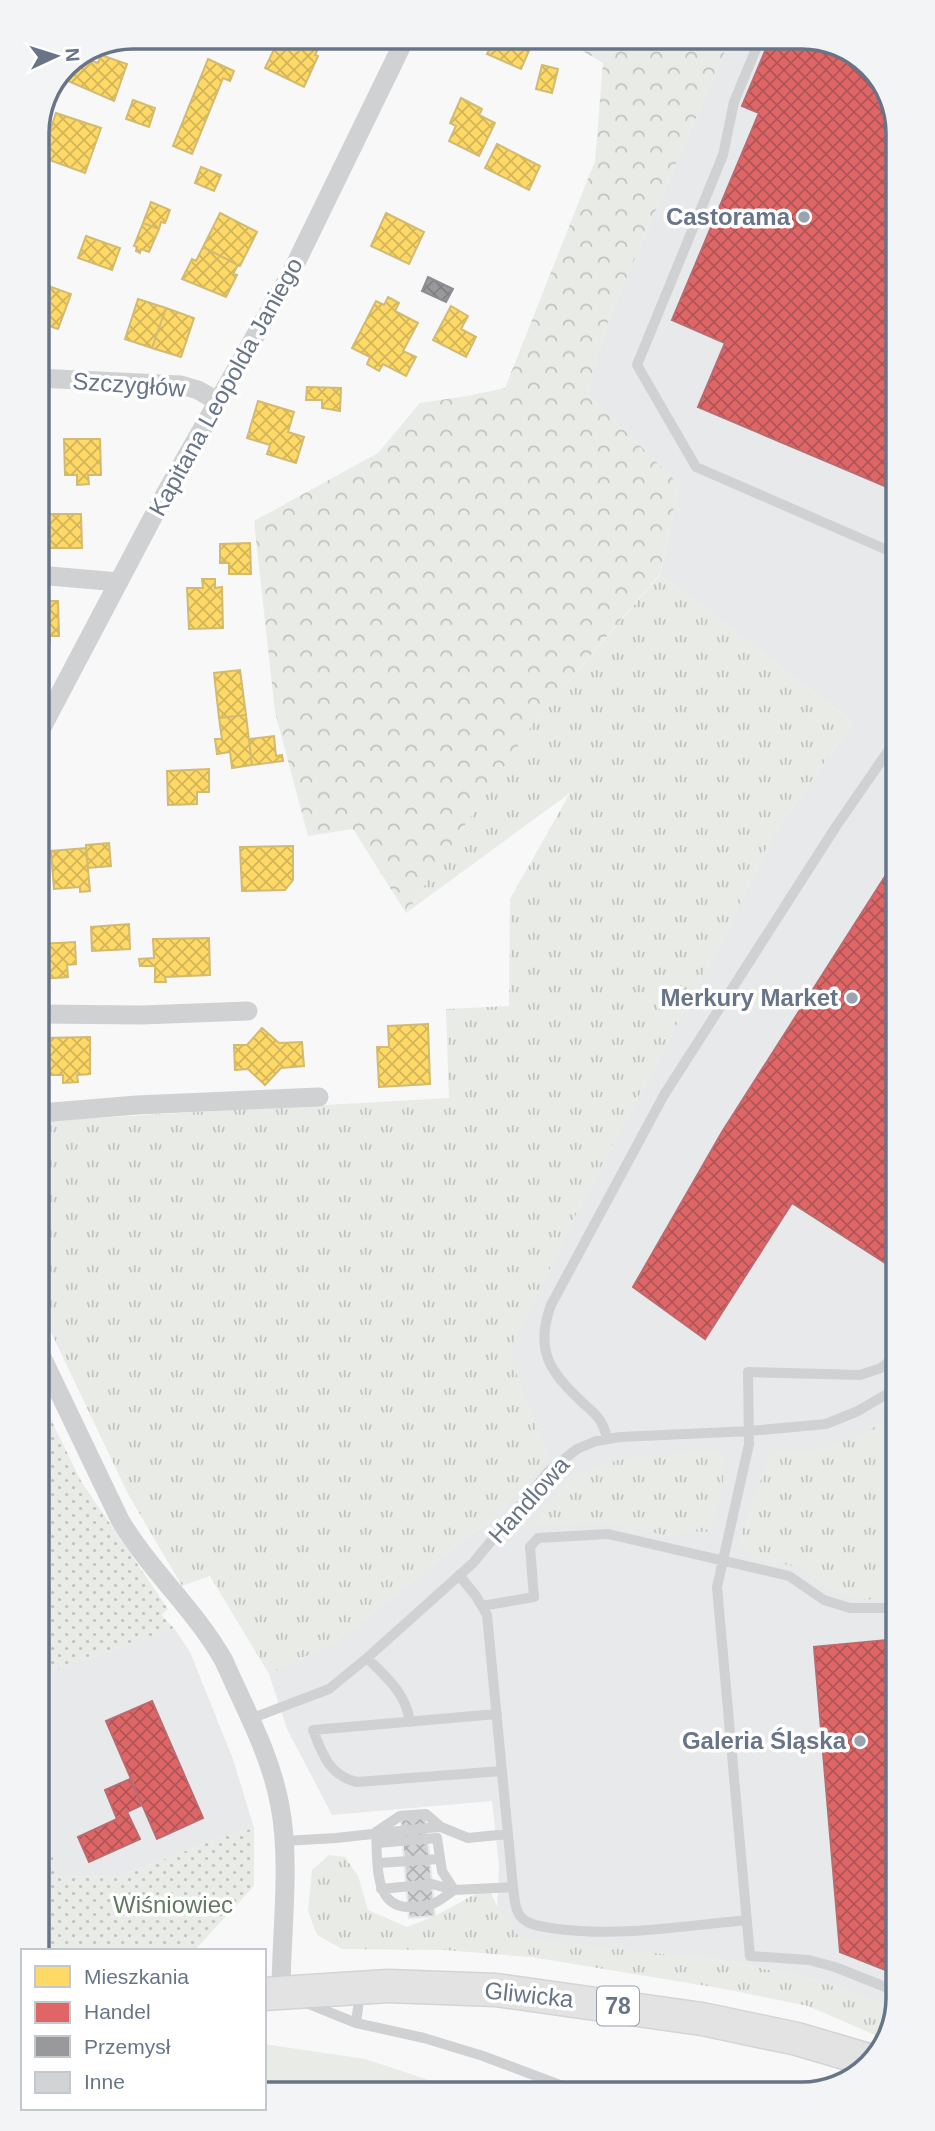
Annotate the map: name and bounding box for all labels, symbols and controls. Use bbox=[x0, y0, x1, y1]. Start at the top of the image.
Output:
north arrow bbox=[21, 21, 91, 91]
text: N bbox=[62, 47, 83, 62]
place label: Castorama bbox=[666, 203, 791, 230]
marker: Castorama bbox=[796, 209, 812, 225]
street label: Kapitana Leopolda Janiego bbox=[143, 253, 308, 521]
street label: Szczygłów bbox=[72, 367, 187, 402]
place label: Merkury Market bbox=[661, 984, 838, 1011]
marker: Merkury Market bbox=[844, 990, 860, 1006]
street label: Handlowa bbox=[483, 1450, 575, 1548]
place label: Galeria Śląska bbox=[682, 1727, 847, 1754]
marker: Galeria Śląska bbox=[852, 1733, 868, 1749]
park label: Wiśniowiec bbox=[113, 1891, 233, 1918]
legend bbox=[21, 1949, 266, 2110]
text: Mieszkania bbox=[84, 1965, 189, 1988]
street label: Gliwicka bbox=[483, 1976, 576, 2013]
road number: 78 bbox=[597, 1986, 639, 2025]
text: Handel bbox=[84, 2000, 151, 2023]
text: Przemysł bbox=[84, 2035, 171, 2058]
text: Inne bbox=[84, 2070, 125, 2093]

